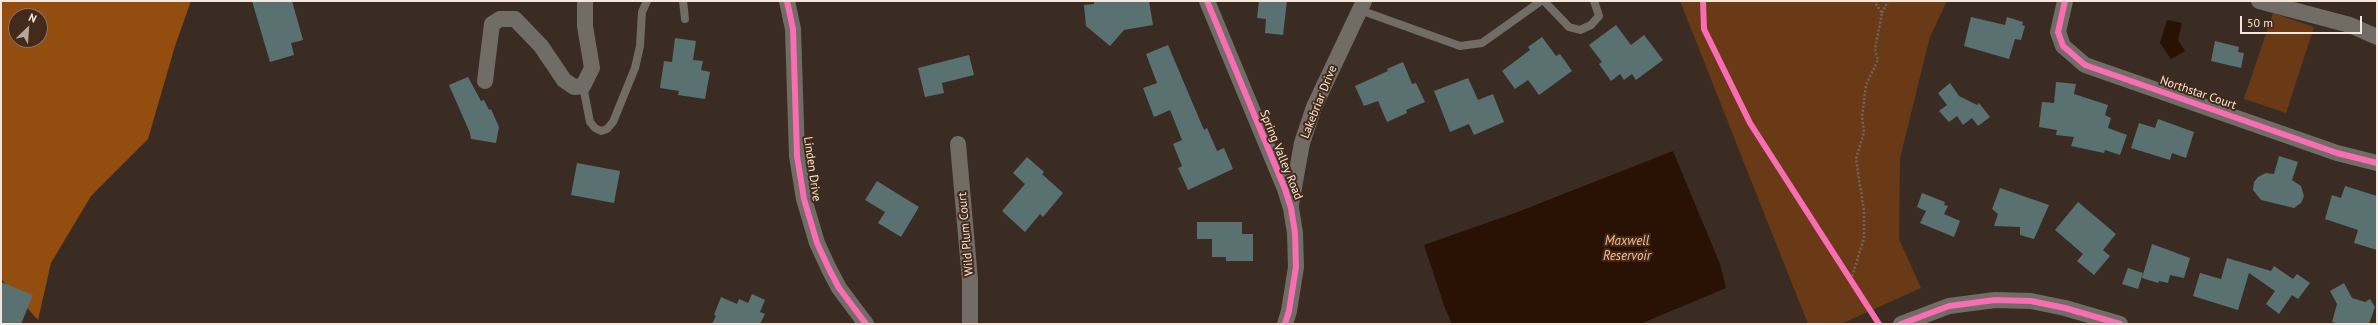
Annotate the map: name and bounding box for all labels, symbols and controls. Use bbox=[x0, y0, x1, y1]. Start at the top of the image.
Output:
north arrow bbox=[8, 8, 48, 48]
scale bar bbox=[2242, 8, 2364, 34]
text: N bbox=[26, 10, 39, 26]
text: 50 m bbox=[2247, 15, 2273, 30]
street label: Lakebriar Drive bbox=[1298, 63, 1340, 141]
street label: Northstar Court bbox=[2158, 73, 2238, 113]
street label: Spring Valley Road bbox=[1256, 108, 1306, 202]
street label: Linden Drive bbox=[800, 136, 824, 202]
street label: Wild Plum Court bbox=[955, 192, 977, 276]
water label: Maxwell Reservoir bbox=[1603, 233, 1651, 264]

